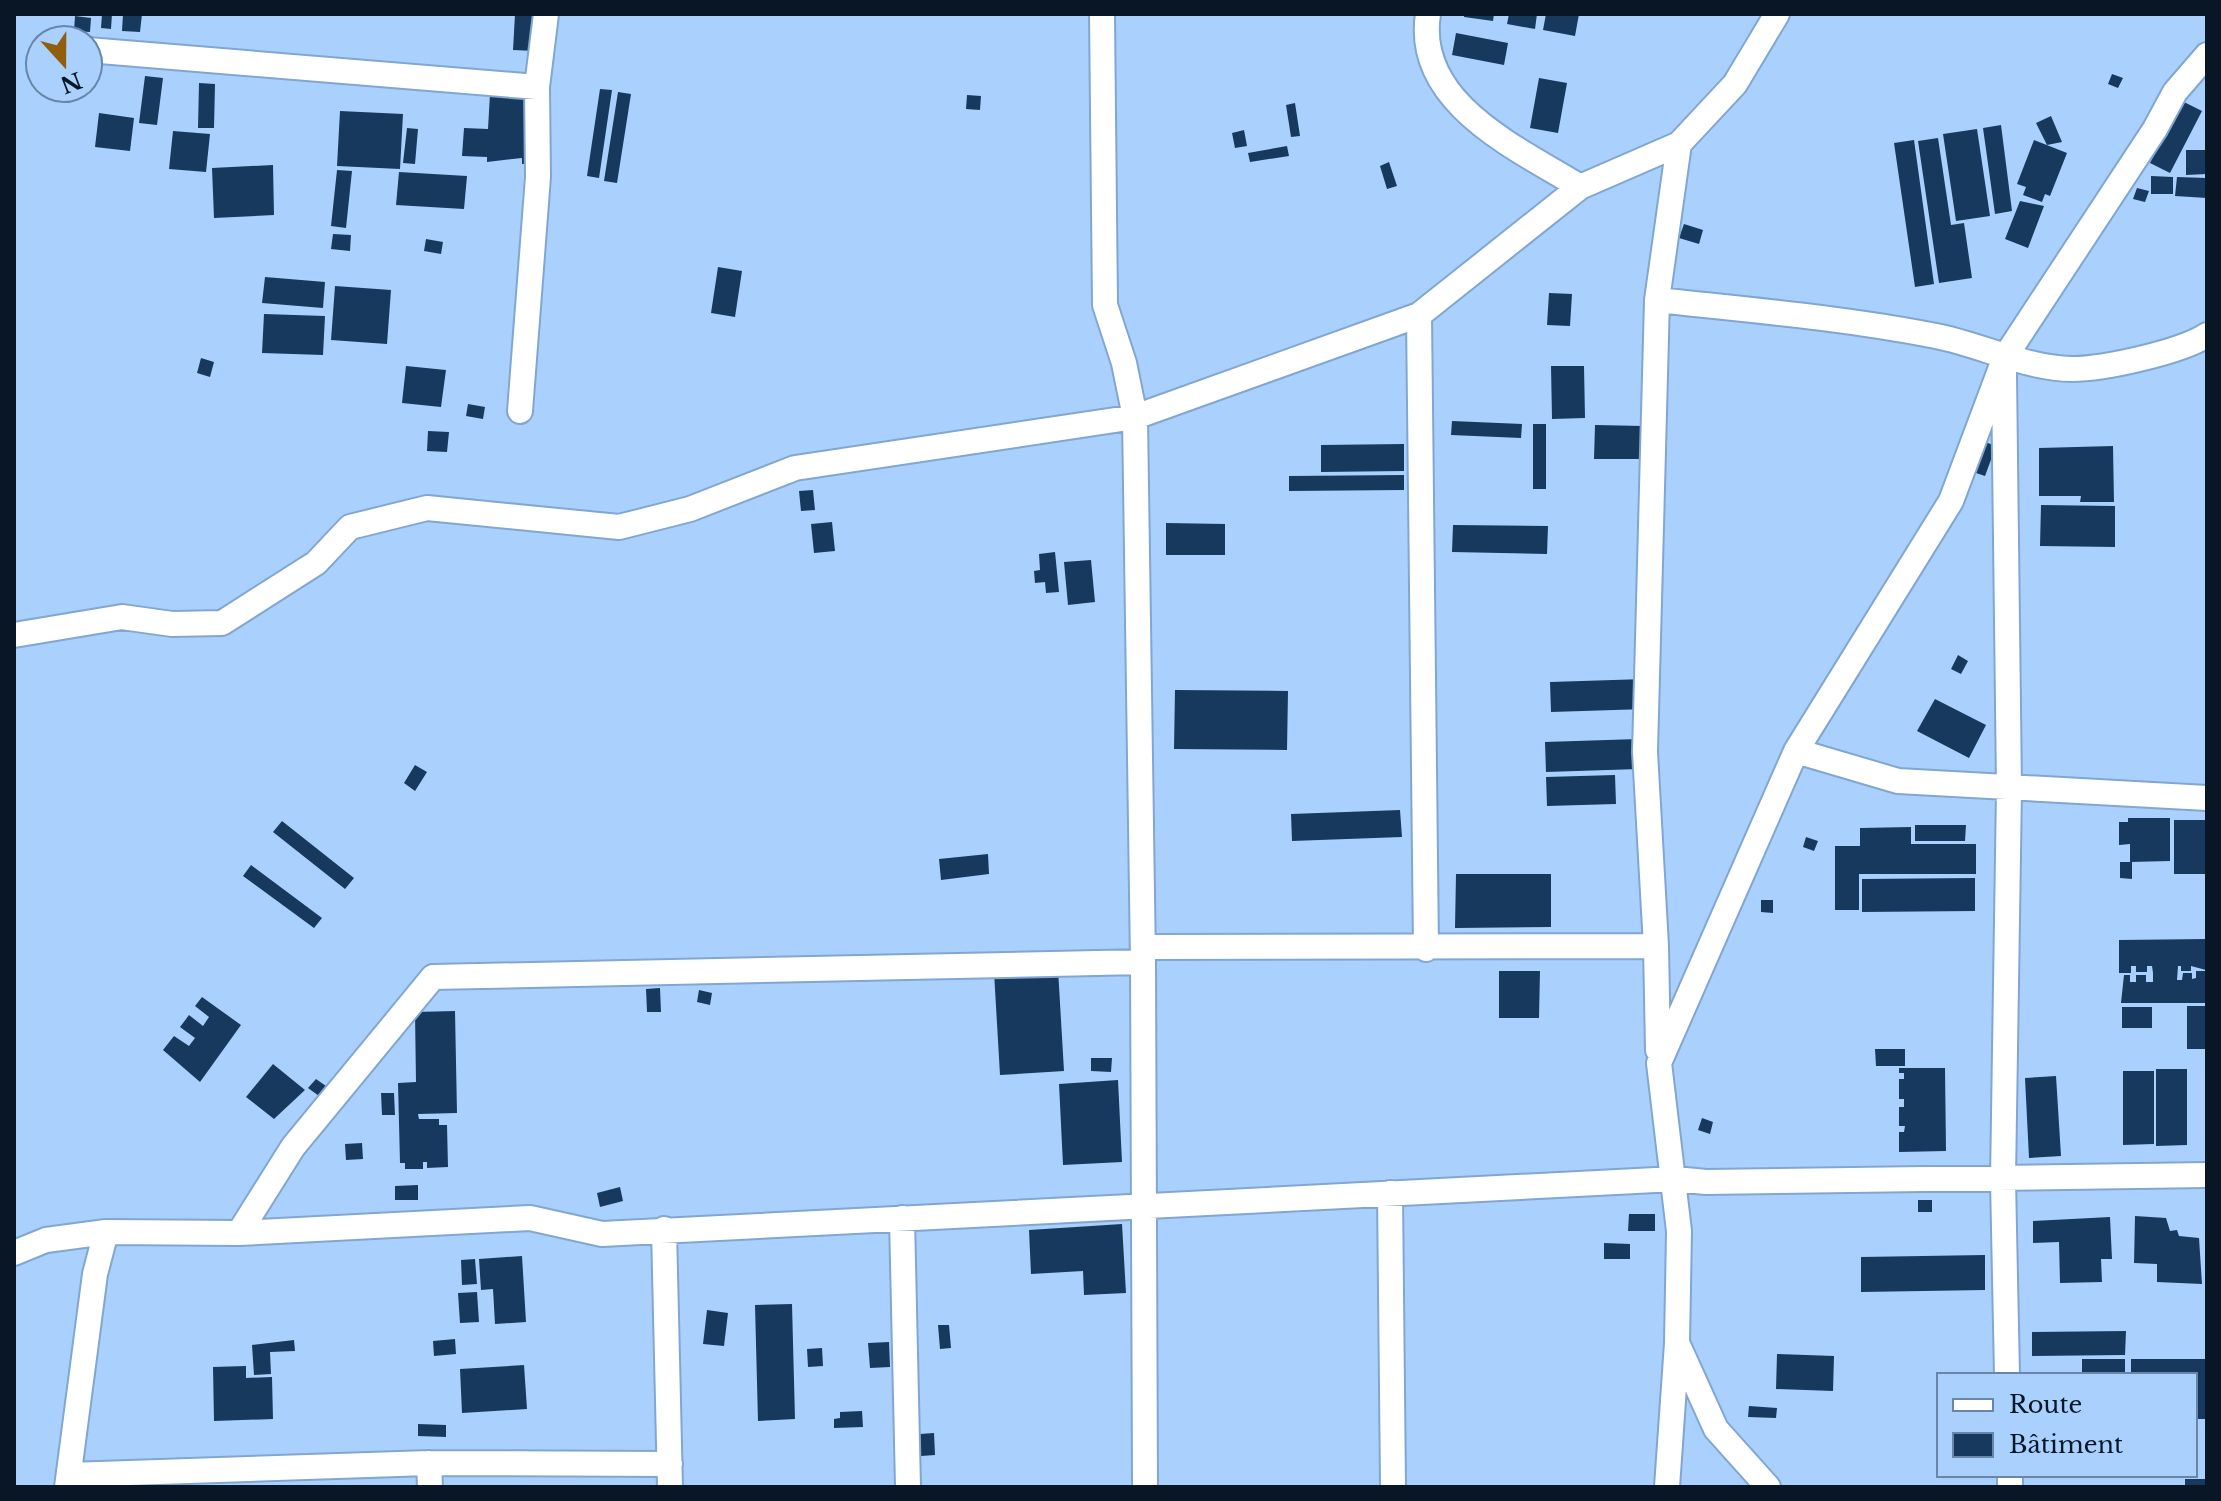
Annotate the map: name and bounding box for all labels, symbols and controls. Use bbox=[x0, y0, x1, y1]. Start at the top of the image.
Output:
north arrow bbox=[24, 24, 104, 104]
text: N bbox=[56, 66, 85, 99]
legend bbox=[1937, 1373, 2197, 1477]
text: Route bbox=[2009, 1390, 2082, 1419]
text: Bâtiment bbox=[2009, 1430, 2123, 1459]

